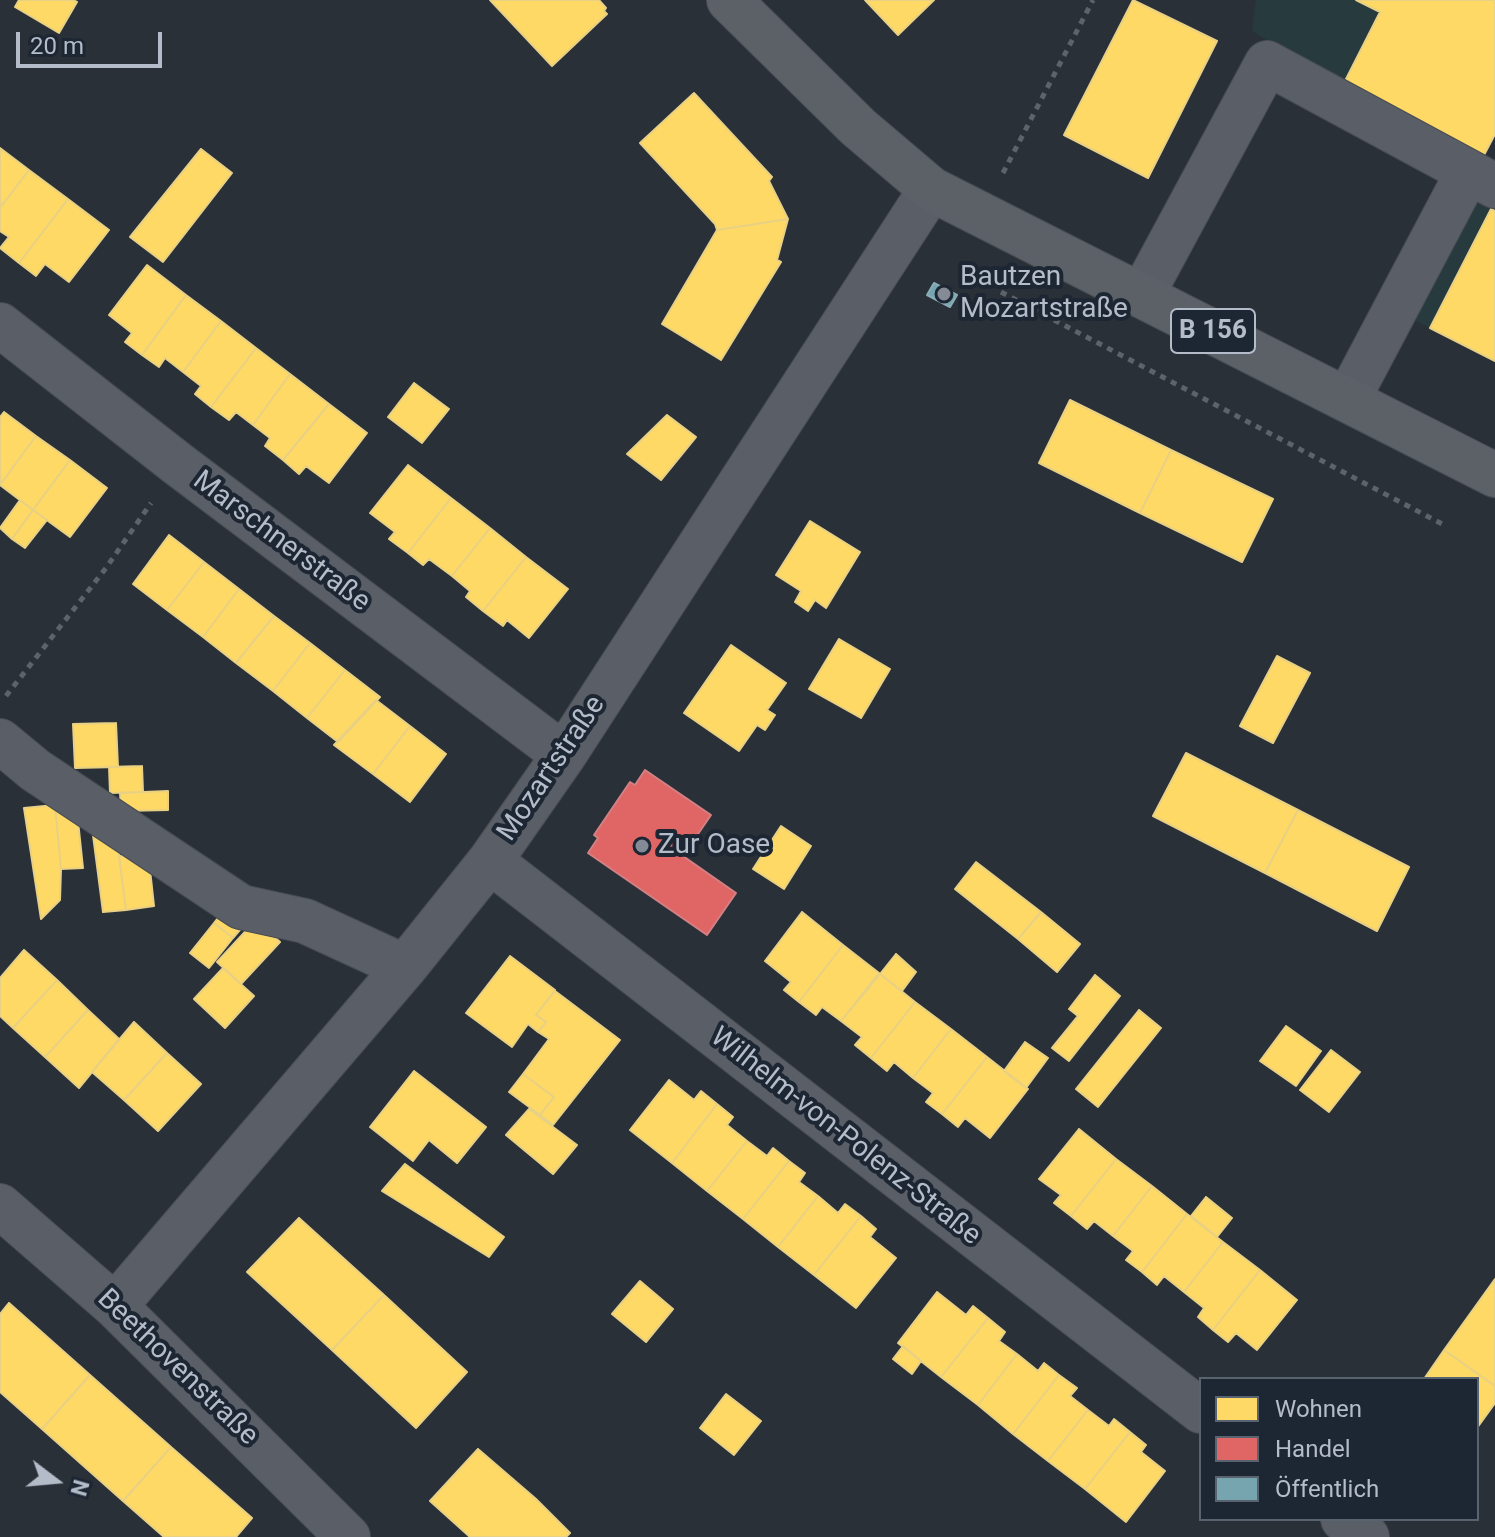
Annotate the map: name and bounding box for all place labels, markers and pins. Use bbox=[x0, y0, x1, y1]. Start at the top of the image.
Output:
place label: Bautzen Mozartstraße bbox=[960, 261, 1128, 327]
marker: Bautzen Mozartstraße bbox=[935, 285, 953, 303]
place label: Zur Oase bbox=[658, 829, 770, 863]
marker: Zur Oase bbox=[633, 837, 651, 855]

